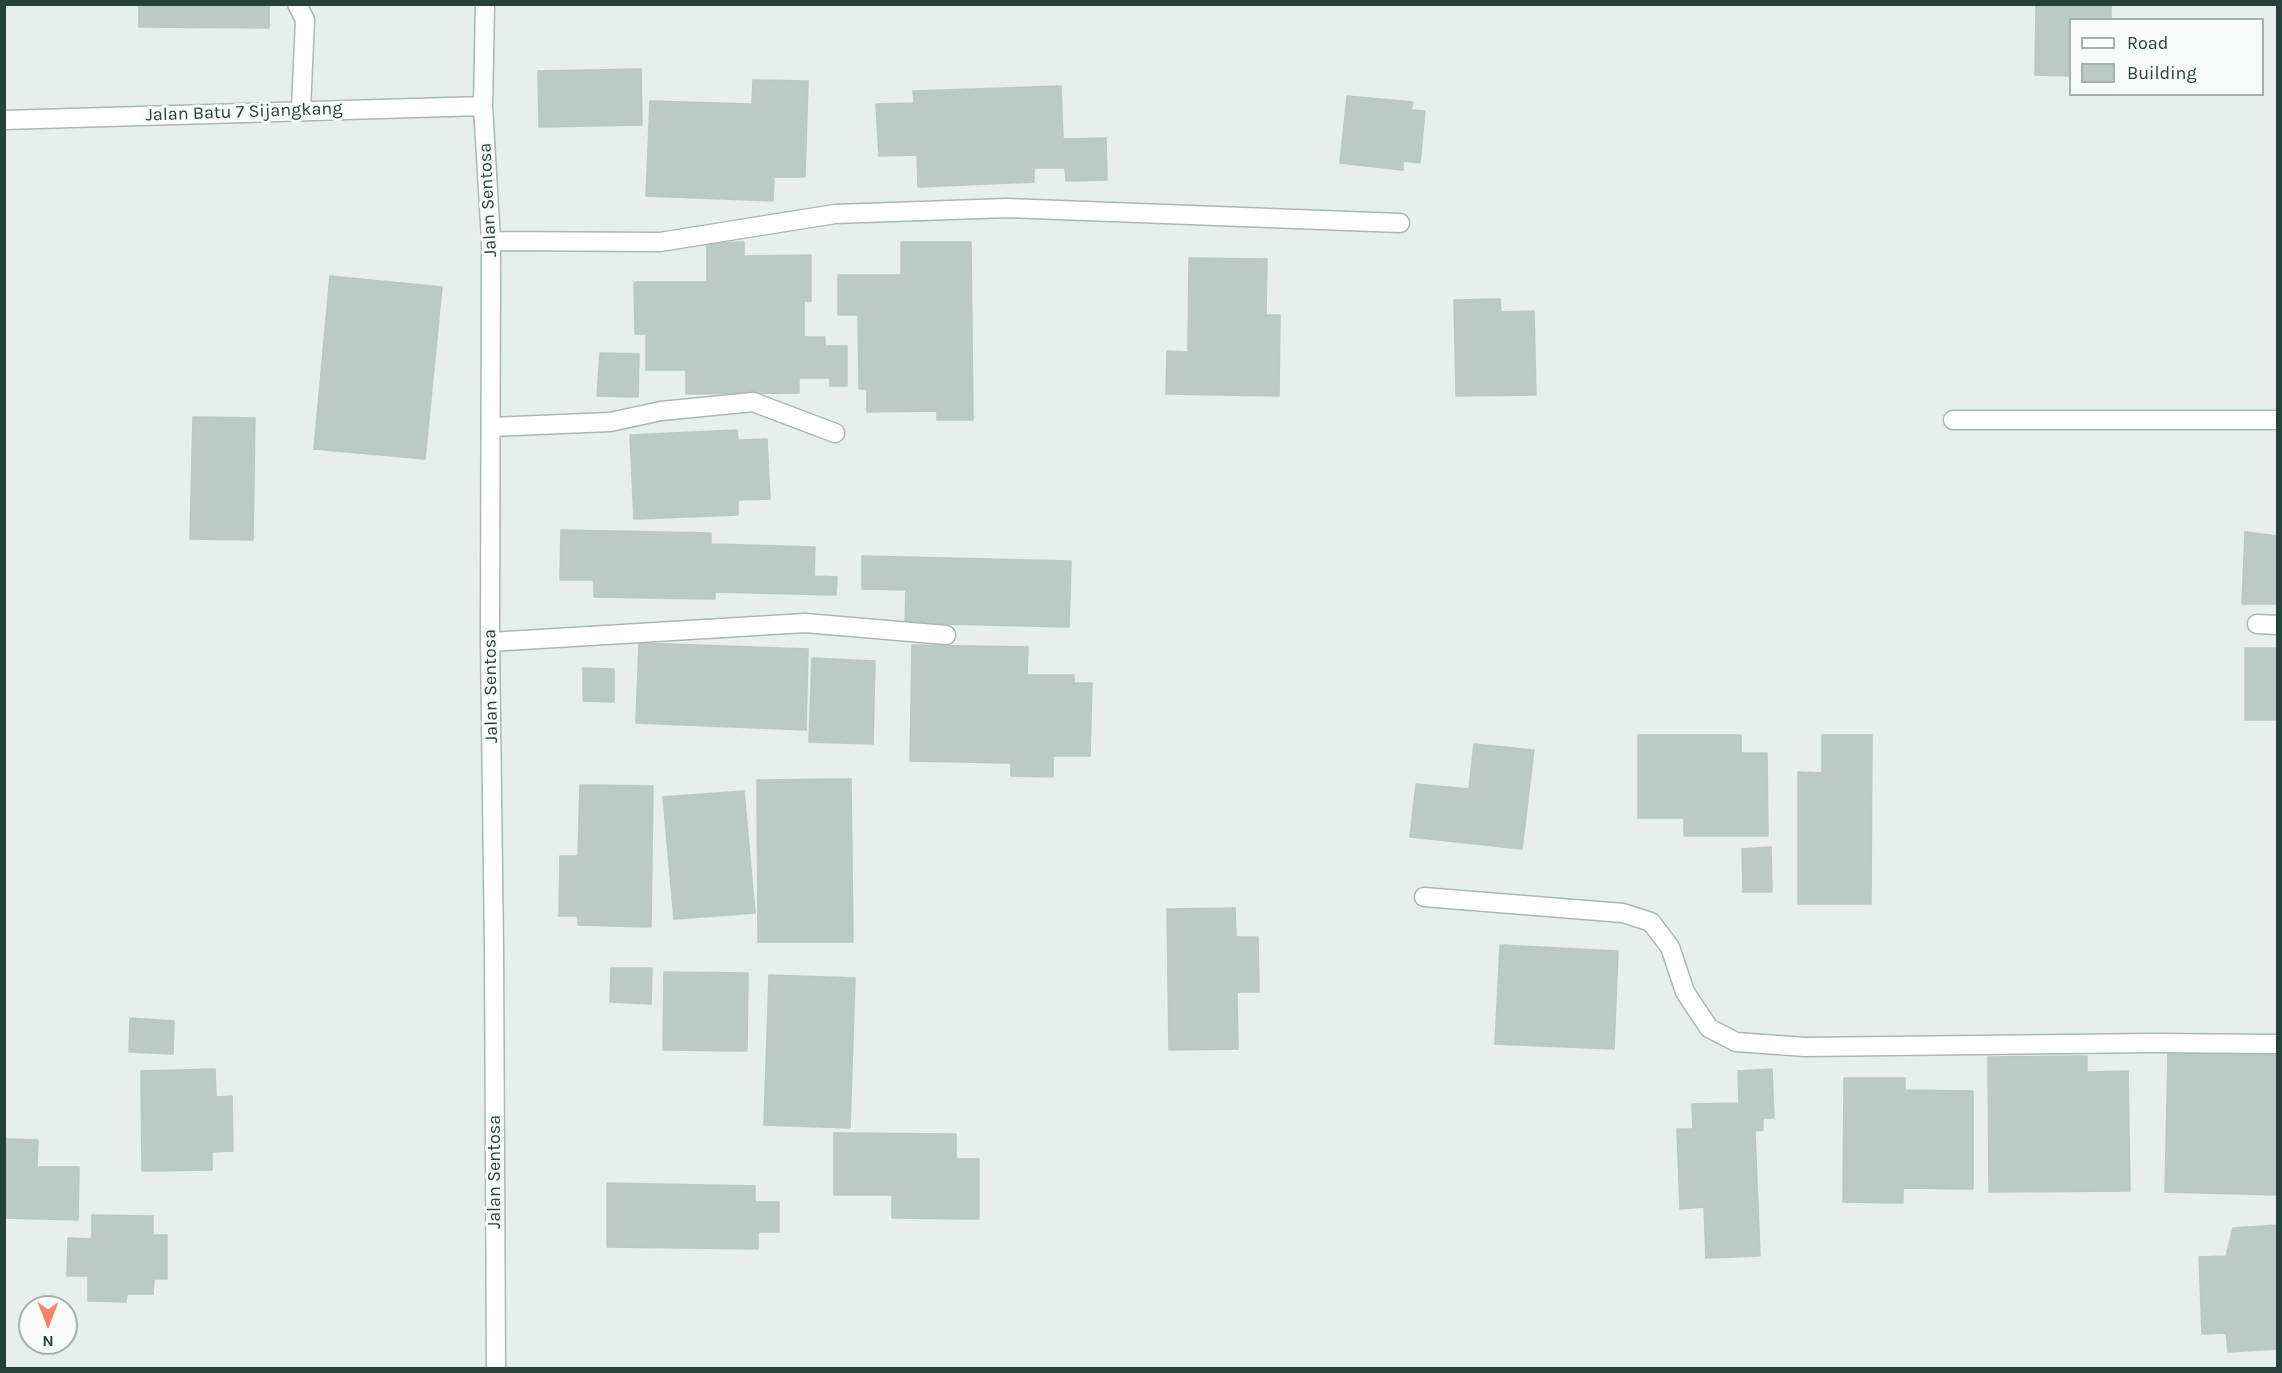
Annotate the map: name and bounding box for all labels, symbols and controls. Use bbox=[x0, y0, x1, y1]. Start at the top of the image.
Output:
legend bbox=[2069, 18, 2264, 96]
text: Road bbox=[2127, 32, 2168, 54]
text: Building bbox=[2127, 62, 2197, 84]
street label: Jalan Batu 7 Sijangkang bbox=[145, 98, 343, 126]
street label: Jalan Sentosa bbox=[474, 142, 502, 258]
street label: Jalan Sentosa bbox=[479, 629, 503, 743]
street label: Jalan Sentosa bbox=[484, 1115, 506, 1229]
north arrow bbox=[18, 1295, 78, 1355]
text: N bbox=[42, 1332, 54, 1351]

